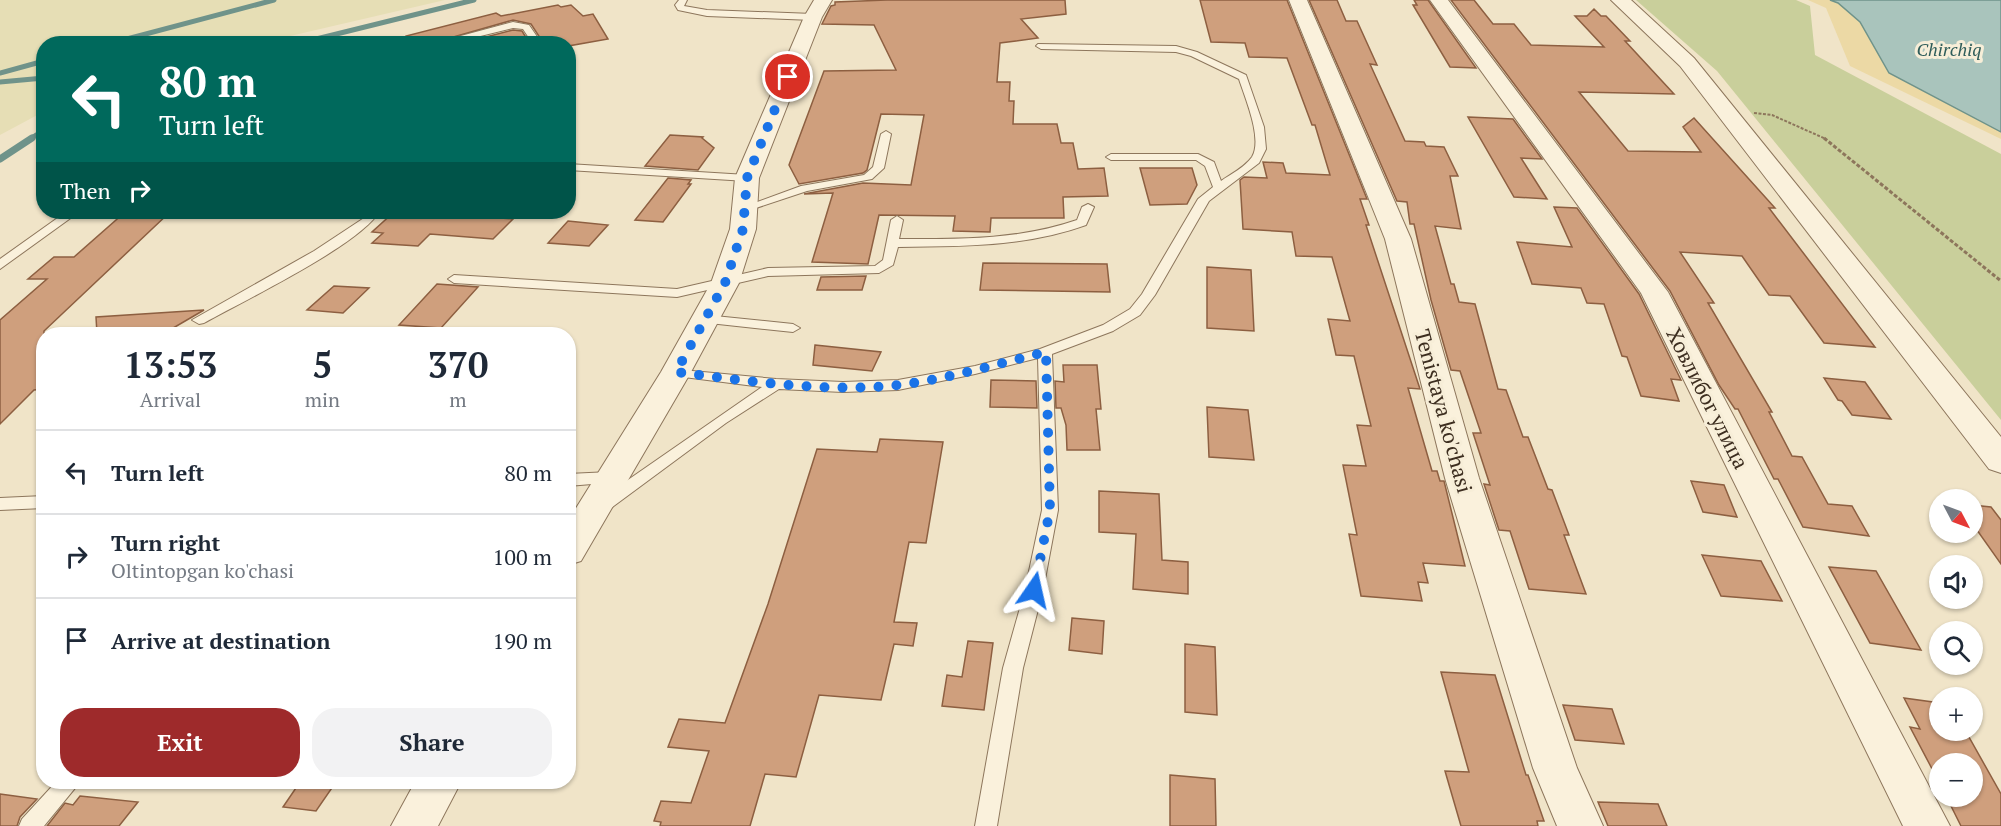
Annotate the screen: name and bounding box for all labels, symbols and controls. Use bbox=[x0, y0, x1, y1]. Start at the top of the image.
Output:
water label: Chirchiq bbox=[1917, 37, 1981, 61]
pin bbox=[762, 51, 813, 102]
text: 80 m bbox=[159, 53, 257, 109]
icon: left bbox=[60, 60, 138, 138]
icon: arrive bbox=[771, 60, 804, 93]
text: Turn left bbox=[159, 107, 264, 143]
icon: right bbox=[123, 174, 156, 207]
text: Then bbox=[60, 176, 111, 205]
street label: Ховлибог улица bbox=[1660, 323, 1756, 474]
street label: Tenistaya ko'chasi bbox=[1409, 326, 1479, 496]
text: 13:53 bbox=[124, 341, 217, 388]
text: 5 bbox=[312, 341, 333, 388]
text: 370 bbox=[427, 341, 488, 388]
text: Arrival bbox=[140, 386, 201, 413]
text: min bbox=[305, 386, 340, 413]
text: m bbox=[449, 386, 467, 413]
icon: left bbox=[60, 456, 93, 489]
text: Turn left bbox=[111, 458, 204, 487]
text: 80 m bbox=[504, 458, 552, 487]
north arrow bbox=[1929, 489, 1983, 543]
map controls bbox=[1929, 489, 1983, 807]
text: Turn right bbox=[111, 528, 220, 557]
icon: right bbox=[60, 540, 93, 573]
text: 100 m bbox=[492, 542, 552, 571]
button: sound bbox=[1929, 555, 1983, 609]
text: Oltintopgan ko'chasi bbox=[111, 557, 294, 584]
position arrow bbox=[1002, 558, 1066, 622]
button: search bbox=[1929, 621, 1983, 675]
icon: arrive bbox=[60, 624, 93, 657]
text: Arrive at destination bbox=[111, 626, 330, 655]
text: 190 m bbox=[492, 626, 552, 655]
button: + bbox=[1929, 687, 1983, 741]
button: Exit bbox=[60, 708, 300, 777]
button: Share bbox=[312, 708, 552, 777]
button: − bbox=[1929, 753, 1983, 807]

